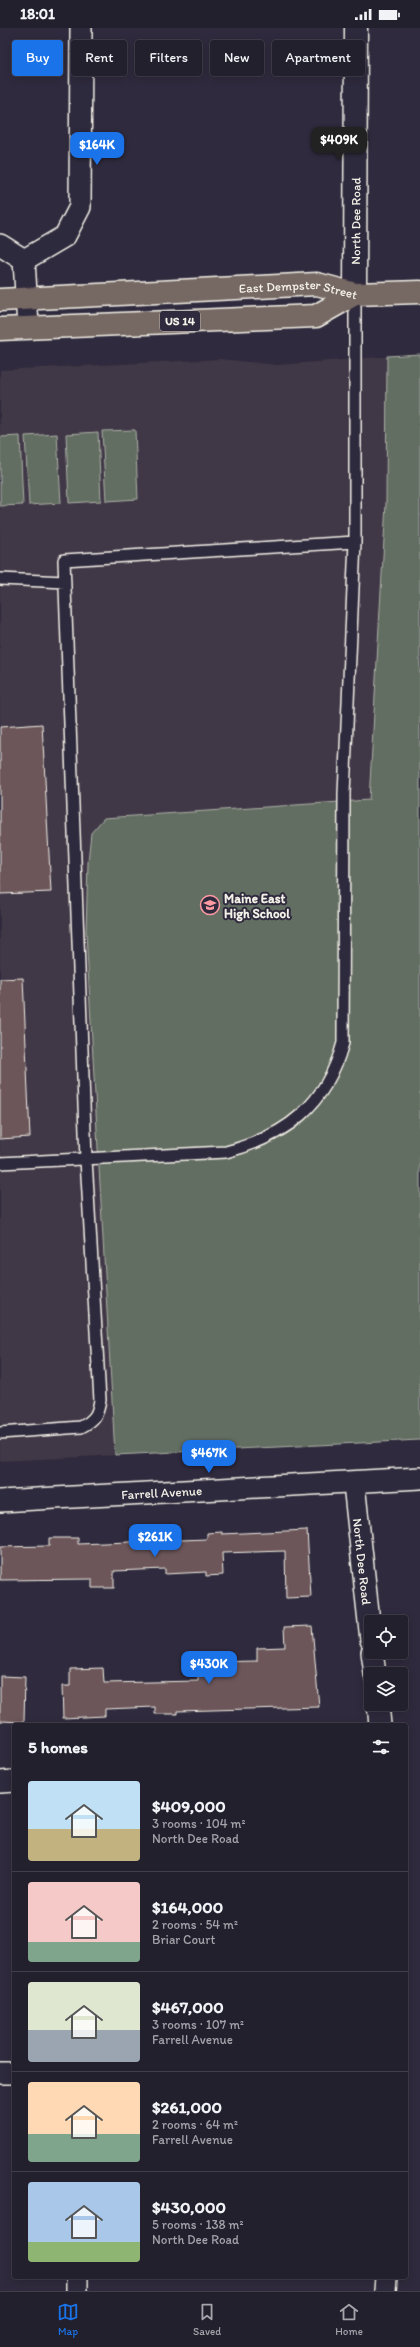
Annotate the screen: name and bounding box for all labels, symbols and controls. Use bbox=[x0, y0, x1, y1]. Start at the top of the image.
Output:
text: 18:01 bbox=[20, 5, 55, 23]
chip: Buy bbox=[12, 40, 63, 76]
chip: Rent bbox=[71, 40, 127, 76]
chip: Filters bbox=[135, 40, 202, 76]
chip: New bbox=[210, 40, 264, 76]
chip: Apartment bbox=[272, 40, 365, 76]
pin: $409K bbox=[311, 127, 367, 161]
pin: $164K bbox=[69, 132, 125, 166]
text: $409K bbox=[320, 132, 358, 147]
text: $164K bbox=[79, 137, 115, 152]
street label: North Dee Road bbox=[348, 177, 363, 265]
street label: East Dempster Street bbox=[238, 276, 359, 302]
road number: US 14 bbox=[160, 311, 200, 331]
place label: Maine East High School bbox=[224, 891, 290, 922]
school or university icon: Maine East High School bbox=[199, 894, 221, 916]
pin: $467K bbox=[181, 1440, 237, 1474]
text: $467K bbox=[191, 1445, 227, 1460]
street label: Farrell Avenue bbox=[121, 1482, 203, 1502]
street label: North Dee Road bbox=[350, 1517, 375, 1606]
pin: $261K bbox=[127, 1524, 183, 1558]
text: $261K bbox=[138, 1529, 172, 1544]
map controls bbox=[364, 1615, 408, 1711]
button: locate bbox=[364, 1615, 408, 1659]
pin: $430K bbox=[181, 1651, 237, 1685]
text: $430K bbox=[190, 1656, 228, 1671]
button: layers bbox=[364, 1667, 408, 1711]
icon: filters bbox=[370, 1736, 392, 1758]
text: 5 homes bbox=[28, 1737, 88, 1757]
text: $409,000 bbox=[152, 1796, 226, 1816]
icon: home bbox=[60, 1797, 108, 1845]
text: 3 rooms · 104 m² bbox=[152, 1816, 245, 1831]
text: North Dee Road bbox=[152, 1831, 239, 1846]
text: $164,000 bbox=[152, 1897, 223, 1917]
icon: home bbox=[60, 1898, 108, 1946]
text: 2 rooms · 54 m² bbox=[152, 1917, 238, 1932]
text: Briar Court bbox=[152, 1932, 215, 1947]
text: $467,000 bbox=[152, 1997, 224, 2017]
icon: home bbox=[60, 1998, 108, 2046]
text: 3 rooms · 107 m² bbox=[152, 2017, 244, 2032]
text: Farrell Avenue bbox=[152, 2032, 233, 2047]
text: $261,000 bbox=[152, 2097, 222, 2117]
icon: home bbox=[60, 2098, 108, 2146]
text: 2 rooms · 64 m² bbox=[152, 2117, 238, 2132]
text: Farrell Avenue bbox=[152, 2132, 233, 2147]
text: $430,000 bbox=[152, 2197, 226, 2217]
icon: home bbox=[60, 2198, 108, 2246]
text: 5 rooms · 138 m² bbox=[152, 2217, 244, 2232]
text: North Dee Road bbox=[152, 2232, 239, 2247]
tab: Map bbox=[57, 2301, 79, 2338]
tab: Saved bbox=[193, 2301, 221, 2338]
tab: Home bbox=[335, 2301, 363, 2338]

